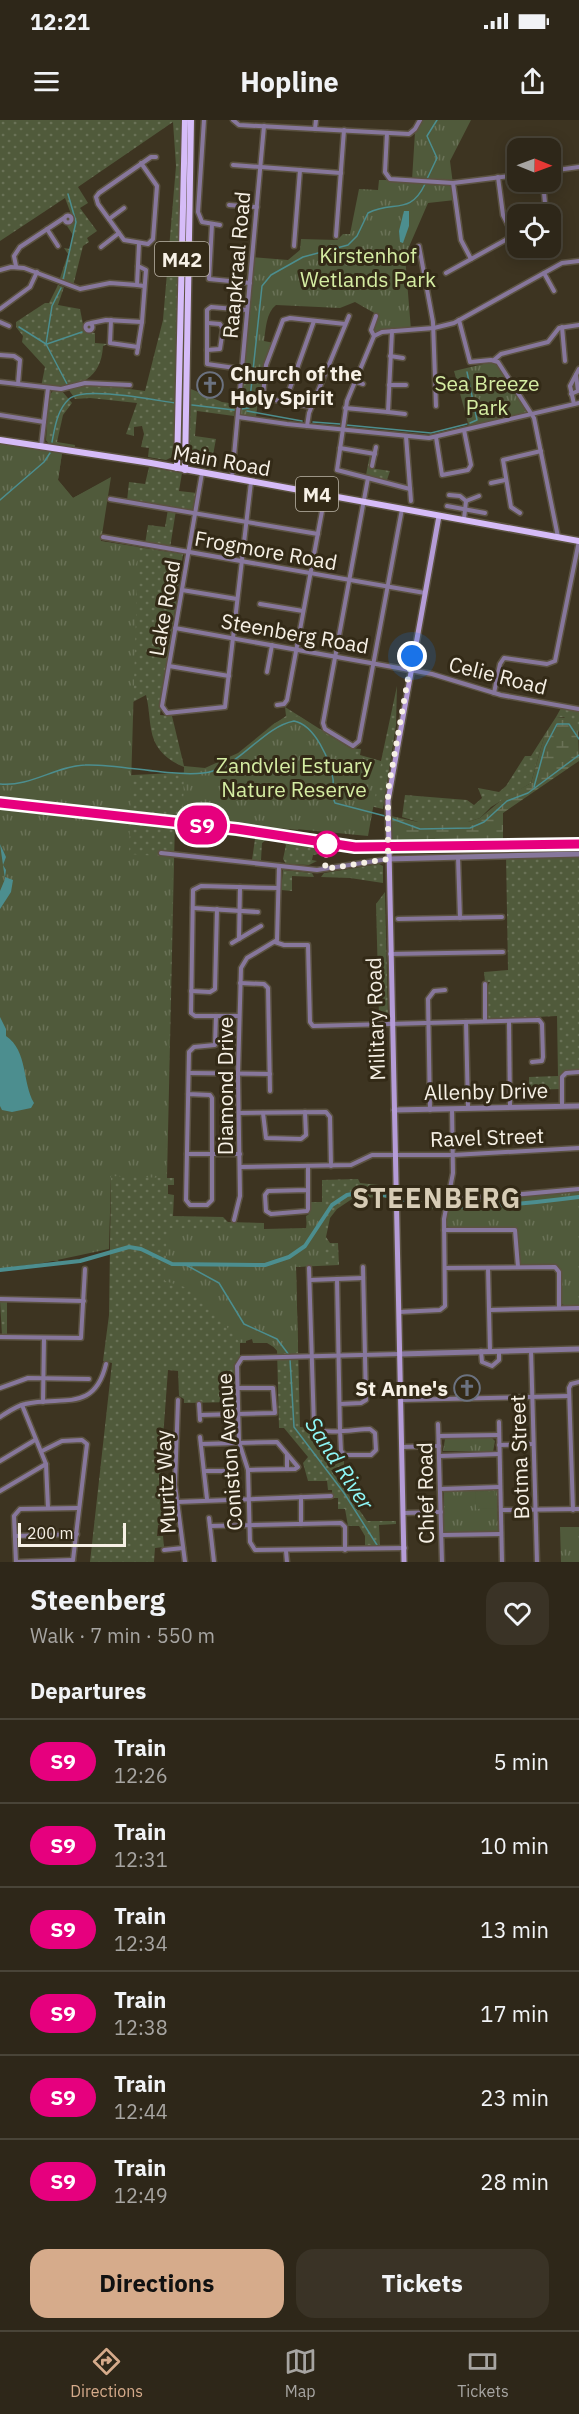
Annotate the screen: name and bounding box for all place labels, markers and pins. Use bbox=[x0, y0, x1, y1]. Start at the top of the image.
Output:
place label: Church of the Holy Spirit bbox=[230, 359, 362, 411]
church icon: Church of the Holy Spirit bbox=[195, 370, 225, 400]
unlabelled marker bbox=[314, 831, 340, 857]
church icon: St Anne's bbox=[452, 1373, 482, 1403]
place label: St Anne's bbox=[355, 1374, 448, 1402]

